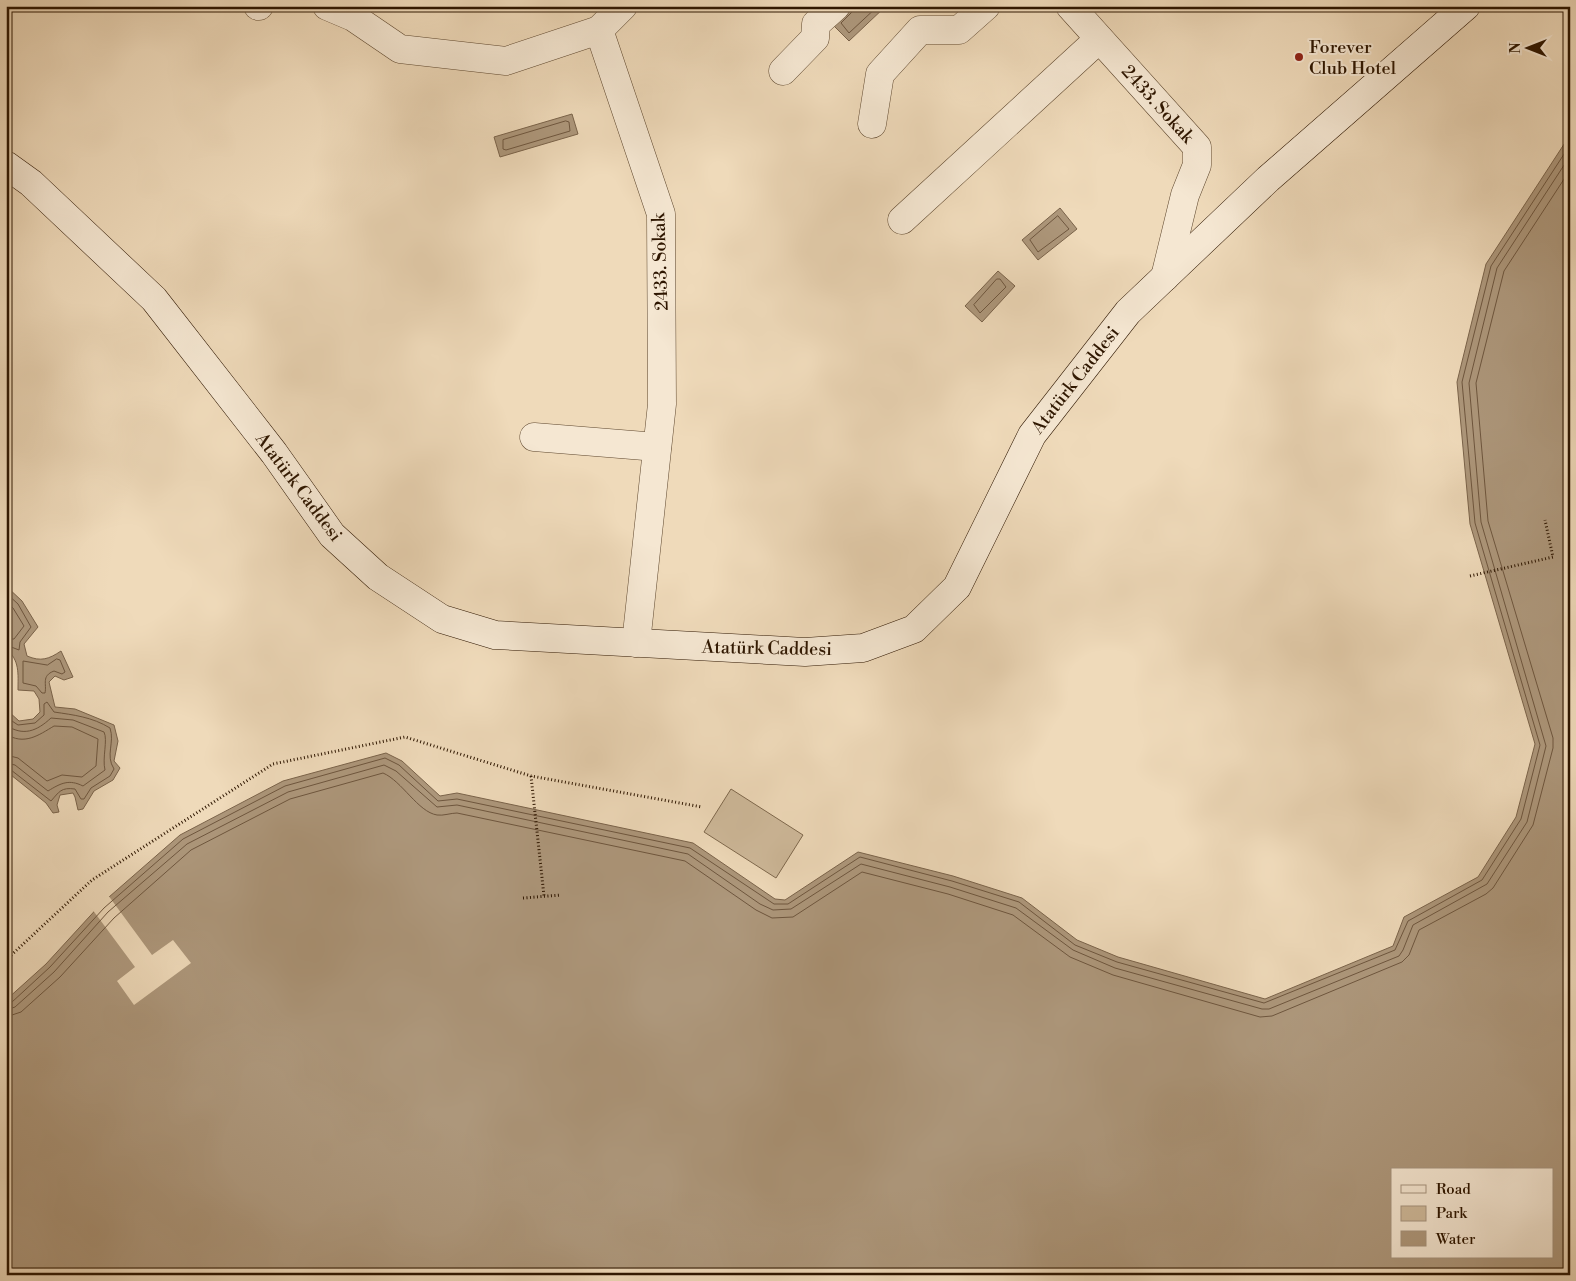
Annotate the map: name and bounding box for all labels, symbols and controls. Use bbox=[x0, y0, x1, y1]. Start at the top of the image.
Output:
north arrow bbox=[1504, 22, 1554, 72]
place label: Forever Club Hotel bbox=[1309, 36, 1397, 80]
text: N bbox=[1507, 42, 1525, 54]
marker: Forever Club Hotel bbox=[1293, 51, 1305, 63]
street label: 2433. Sokak bbox=[1116, 60, 1200, 150]
street label: 2433. Sokak bbox=[647, 211, 674, 311]
street label: Atatürk Caddesi bbox=[1026, 322, 1125, 439]
street label: Atatürk Caddesi bbox=[250, 428, 347, 546]
street label: Atatürk Caddesi bbox=[701, 636, 832, 661]
legend bbox=[1391, 1168, 1554, 1258]
text: Road bbox=[1436, 1180, 1471, 1199]
text: Park bbox=[1436, 1204, 1468, 1223]
text: Water bbox=[1435, 1230, 1476, 1249]

